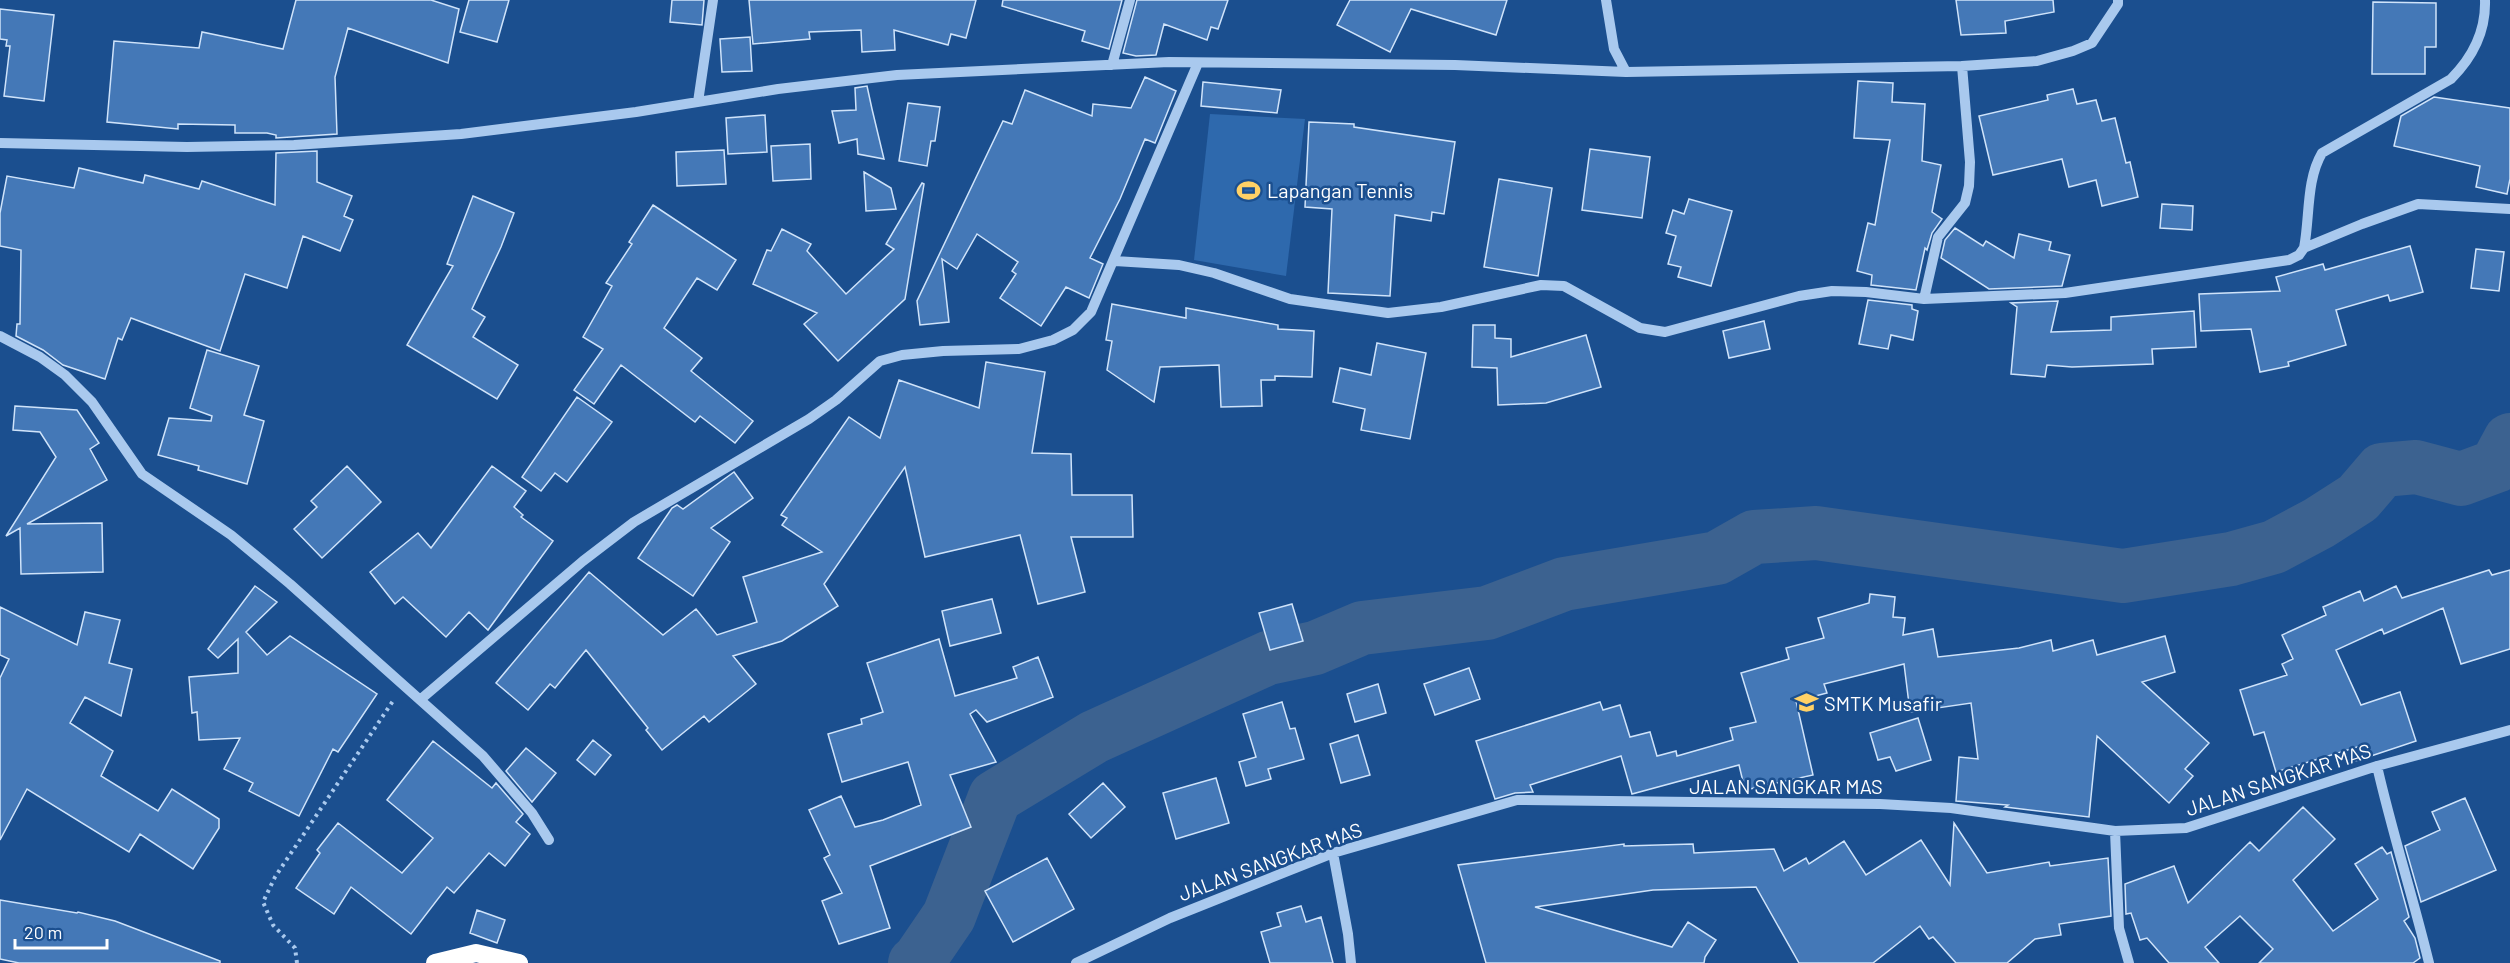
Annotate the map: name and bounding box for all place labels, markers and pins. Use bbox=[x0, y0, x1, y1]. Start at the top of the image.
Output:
sports icon: Lapangan Tennis bbox=[1236, 177, 1262, 203]
place label: Lapangan Tennis bbox=[1267, 178, 1413, 202]
school or university icon: SMTK Musafir bbox=[1793, 690, 1819, 716]
place label: SMTK Musafir bbox=[1824, 691, 1942, 715]

